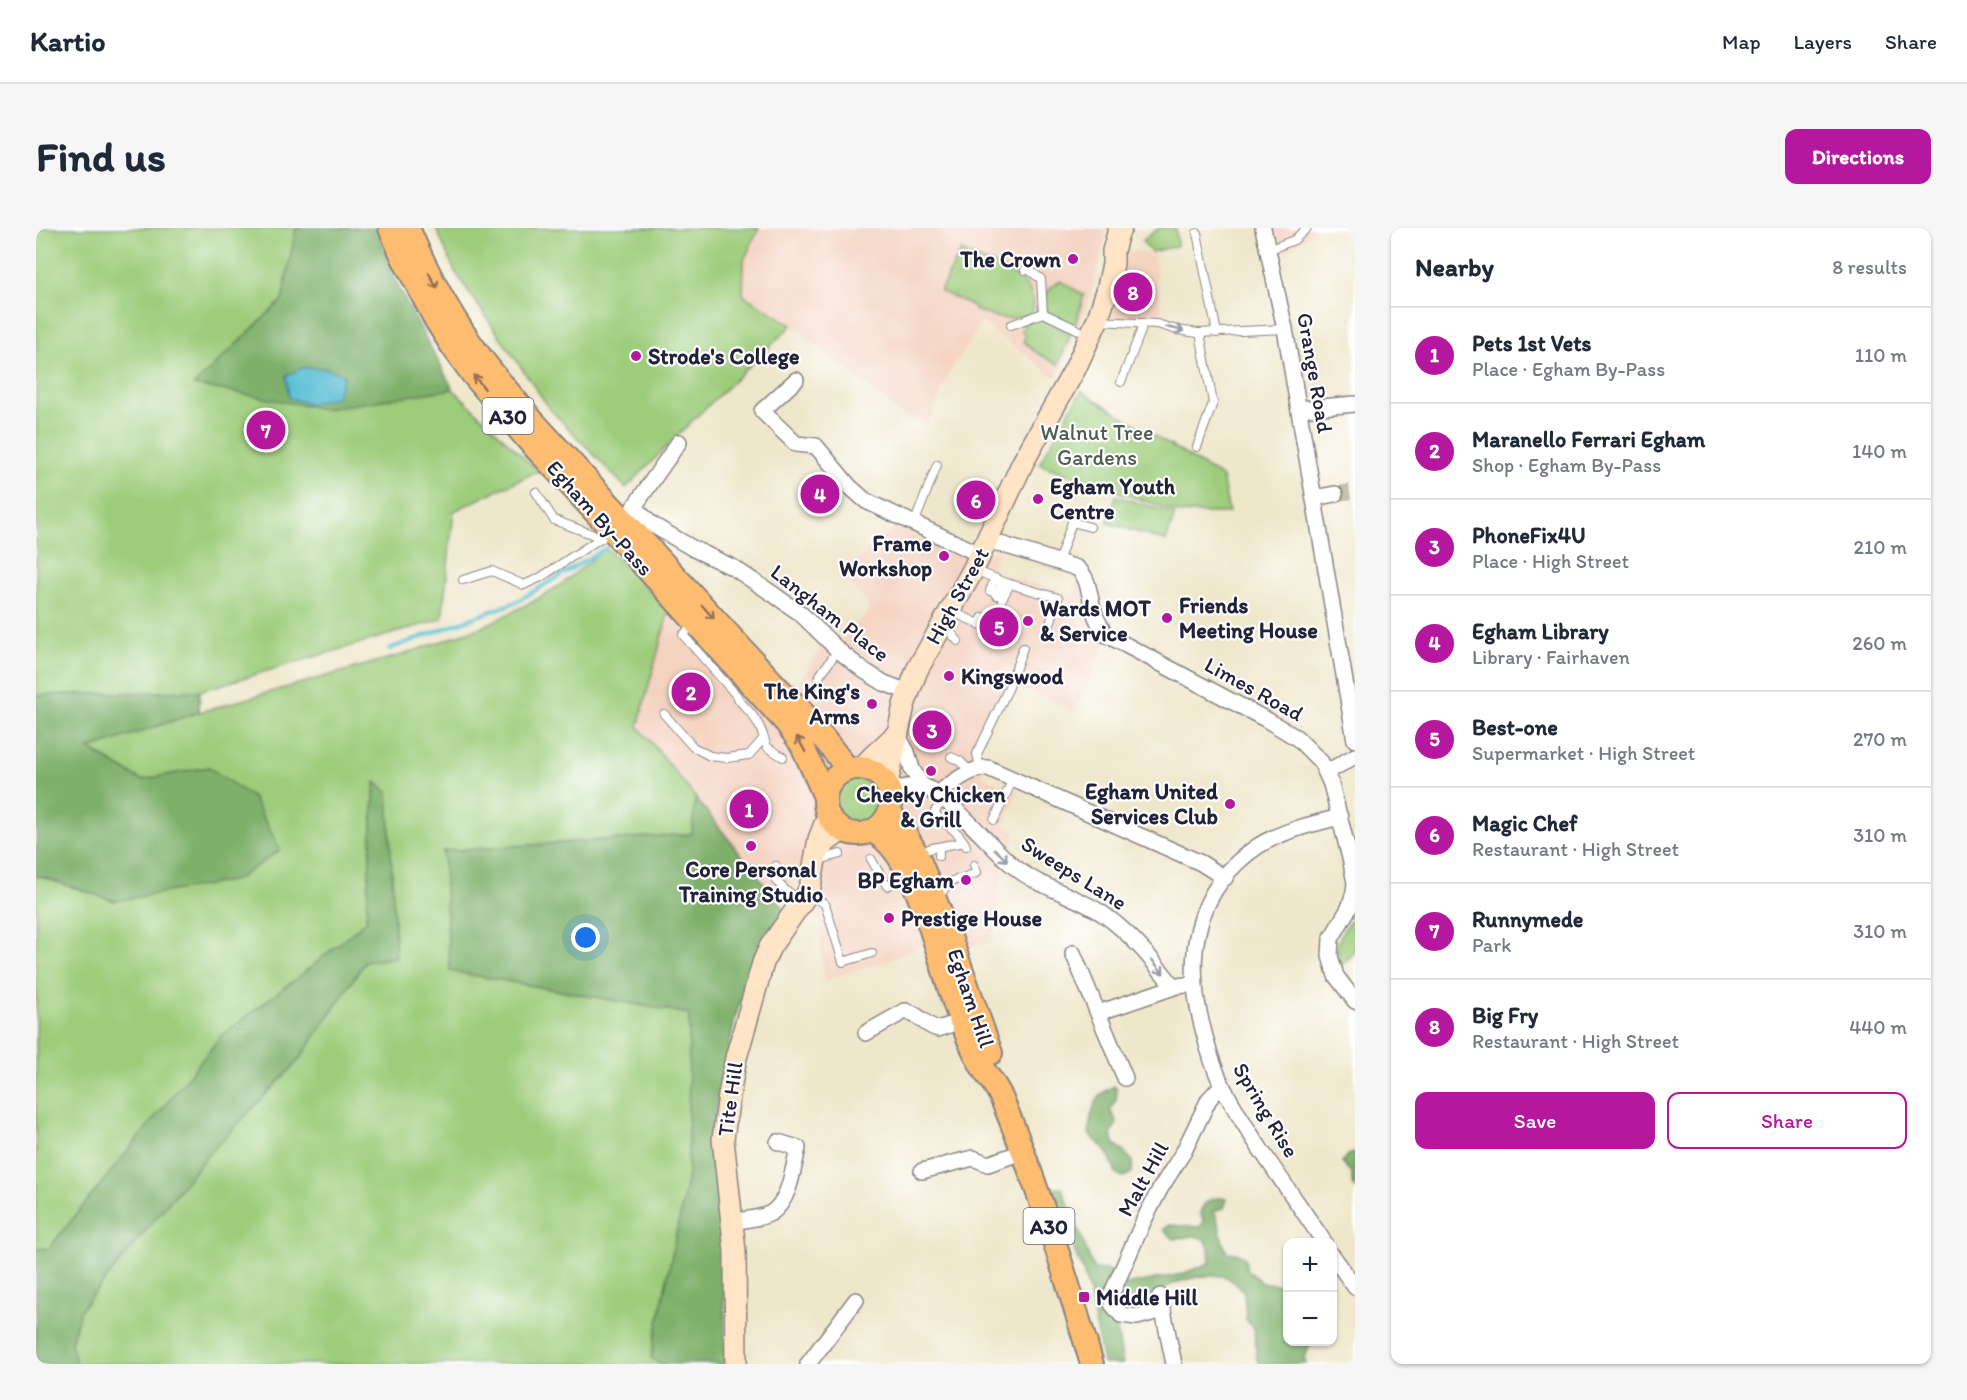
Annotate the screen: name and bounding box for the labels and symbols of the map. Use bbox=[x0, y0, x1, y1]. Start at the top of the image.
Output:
place label: The Crown bbox=[959, 246, 1062, 273]
marker: The Crown bbox=[1066, 252, 1080, 266]
pin: 8 bbox=[1114, 270, 1152, 314]
one-way arrow bbox=[427, 272, 439, 289]
street label: Grange Road bbox=[1291, 311, 1339, 435]
one-way arrow bbox=[1165, 324, 1184, 335]
place label: Strode's College bbox=[648, 343, 799, 370]
marker: Strode's College bbox=[629, 349, 643, 363]
one-way arrow bbox=[472, 375, 486, 390]
road number: A30 bbox=[482, 398, 534, 434]
pin: 7 bbox=[246, 408, 286, 452]
park label: Walnut Tree Gardens bbox=[1040, 419, 1154, 471]
street label: Egham By-Pass bbox=[541, 455, 659, 581]
pin: 4 bbox=[800, 472, 840, 516]
place label: Egham Youth Centre bbox=[1050, 473, 1176, 525]
pin: 6 bbox=[956, 478, 996, 522]
marker: Egham Youth Centre bbox=[1031, 492, 1045, 506]
place label: Frame Workshop bbox=[839, 530, 932, 582]
street label: High Street bbox=[919, 543, 995, 649]
marker: Frame Workshop bbox=[937, 549, 951, 563]
street label: Langham Place bbox=[765, 558, 895, 668]
place label: Friends Meeting House bbox=[1179, 592, 1318, 644]
place label: Wards MOT & Service bbox=[1040, 595, 1152, 647]
one-way arrow bbox=[701, 604, 715, 619]
pin: 5 bbox=[980, 604, 1018, 650]
marker: Friends Meeting House bbox=[1160, 611, 1174, 625]
marker: Wards MOT & Service bbox=[1021, 614, 1035, 628]
street label: Limes Road bbox=[1200, 651, 1308, 727]
place label: Kingswood bbox=[961, 663, 1064, 690]
marker: Kingswood bbox=[942, 669, 956, 683]
pin: 2 bbox=[672, 670, 710, 714]
place label: The King's Arms bbox=[763, 678, 860, 730]
marker: The King's Arms bbox=[865, 697, 879, 711]
pin: 3 bbox=[912, 708, 952, 752]
one-way arrow bbox=[795, 736, 807, 753]
marker: Cheeky Chicken & Grill bbox=[924, 764, 938, 778]
place label: Egham United Services Club bbox=[1085, 778, 1219, 830]
place label: Cheeky Chicken & Grill bbox=[856, 781, 1006, 833]
pin: 1 bbox=[730, 786, 768, 832]
marker: Egham United Services Club bbox=[1223, 797, 1237, 811]
street label: Sweeps Lane bbox=[1016, 830, 1132, 916]
marker: Core Personal Training Studio bbox=[744, 839, 758, 853]
one-way arrow bbox=[994, 847, 1009, 862]
place label: Core Personal Training Studio bbox=[678, 856, 823, 908]
place label: BP Egham bbox=[858, 867, 954, 894]
marker: BP Egham bbox=[959, 873, 973, 887]
place label: Prestige House bbox=[901, 905, 1043, 932]
marker: Prestige House bbox=[882, 911, 896, 925]
your location bbox=[571, 923, 600, 952]
street label: Egham Hill bbox=[941, 945, 1001, 1051]
one-way arrow bbox=[1151, 959, 1164, 975]
street label: Spring Rise bbox=[1227, 1058, 1305, 1162]
street label: Tite Hill bbox=[711, 1060, 749, 1138]
street label: Malt Hill bbox=[1111, 1137, 1175, 1221]
road number: A30 bbox=[1024, 1208, 1074, 1244]
place label: Middle Hill bbox=[1096, 1284, 1199, 1311]
marker: Middle Hill bbox=[1077, 1290, 1091, 1304]

